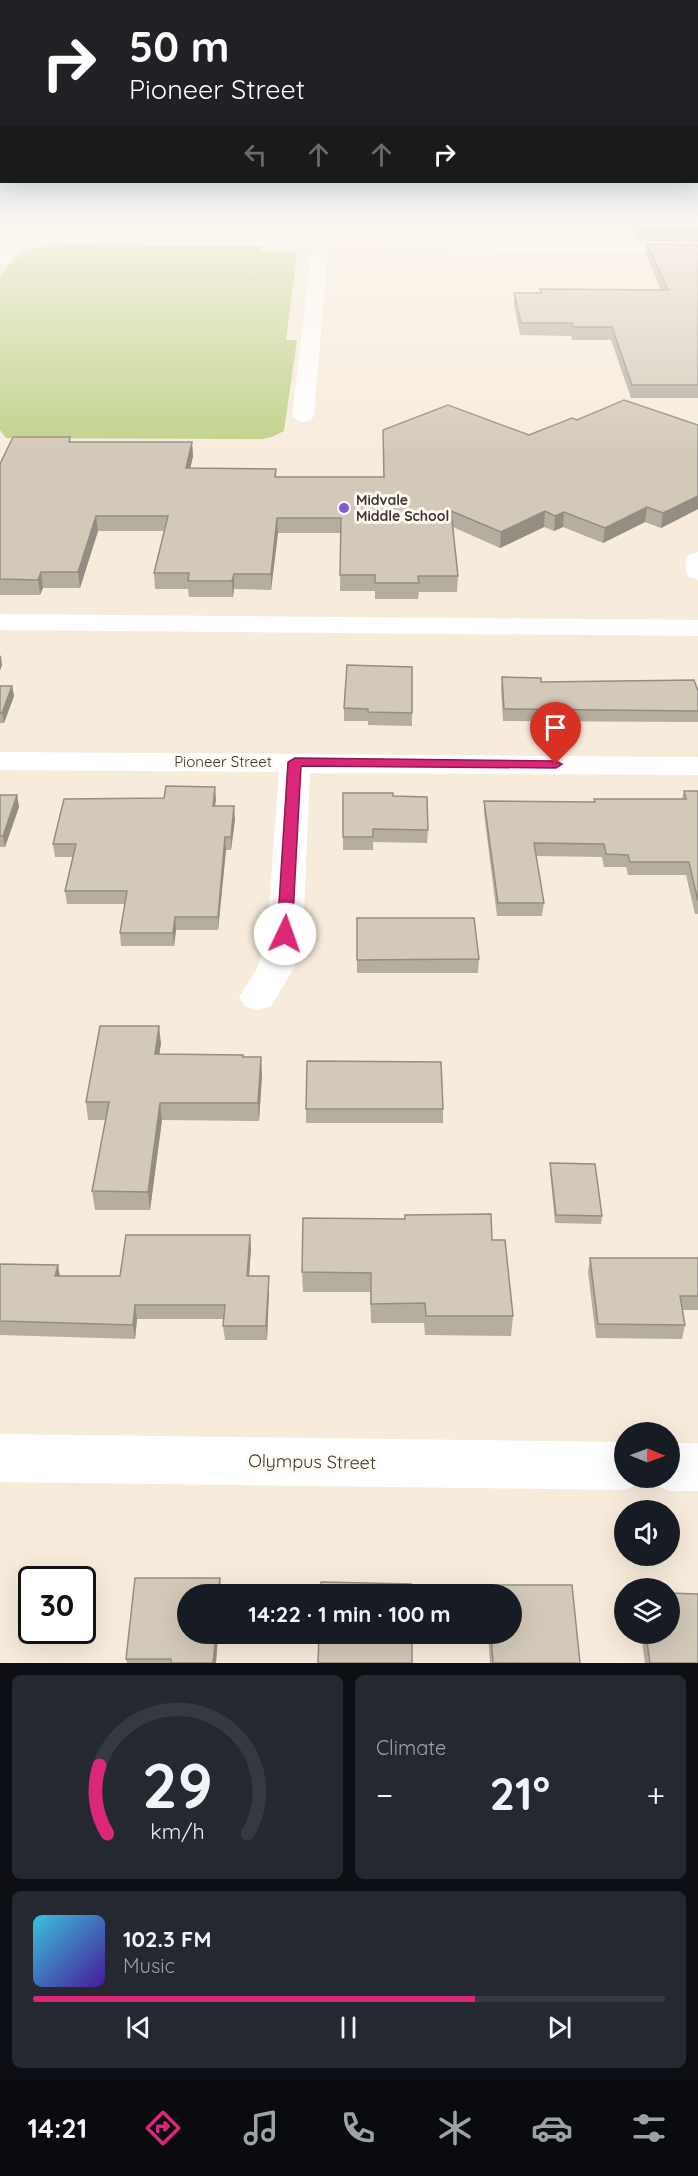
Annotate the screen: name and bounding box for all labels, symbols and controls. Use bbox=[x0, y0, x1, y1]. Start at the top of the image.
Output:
text: 50 m bbox=[129, 20, 229, 73]
icon: right bbox=[30, 24, 108, 102]
text: Pioneer Street bbox=[129, 72, 305, 106]
icon: left bbox=[239, 138, 272, 171]
icon: ahead bbox=[302, 138, 335, 171]
icon: ahead bbox=[365, 138, 398, 171]
icon: right bbox=[428, 138, 461, 171]
place label: Midvale Middle School bbox=[356, 491, 449, 525]
marker: Midvale Middle School bbox=[337, 501, 351, 515]
pin bbox=[530, 702, 581, 764]
icon: arrive bbox=[539, 711, 572, 744]
street label: Pioneer Street bbox=[174, 752, 272, 771]
position arrow bbox=[253, 902, 317, 966]
north arrow bbox=[614, 1422, 680, 1488]
map controls bbox=[614, 1422, 680, 1644]
street label: Olympus Street bbox=[248, 1449, 376, 1474]
button: sound bbox=[614, 1500, 680, 1566]
speed limit sign: 30 bbox=[18, 1566, 96, 1644]
button: layers bbox=[614, 1578, 680, 1644]
text: 14:22 · 1 min · 100 m bbox=[248, 1600, 451, 1628]
text: Climate bbox=[376, 1735, 446, 1760]
text: 29 bbox=[142, 1746, 213, 1824]
text: 21° bbox=[489, 1765, 550, 1821]
text: − bbox=[376, 1774, 393, 1815]
text: + bbox=[646, 1774, 665, 1815]
text: km/h bbox=[150, 1818, 205, 1844]
text: 102.3 FM bbox=[123, 1925, 211, 1953]
text: Music bbox=[123, 1953, 175, 1978]
icon: previous bbox=[122, 2011, 155, 2044]
icon: pause bbox=[332, 2011, 365, 2044]
icon: next bbox=[543, 2011, 576, 2044]
icon: directions bbox=[142, 2107, 184, 2149]
icon: music bbox=[240, 2107, 282, 2149]
icon: phone bbox=[337, 2107, 379, 2149]
icon: climate bbox=[434, 2107, 476, 2149]
icon: car bbox=[531, 2107, 573, 2149]
icon: filters bbox=[628, 2107, 670, 2149]
text: 14:21 bbox=[28, 2111, 87, 2145]

